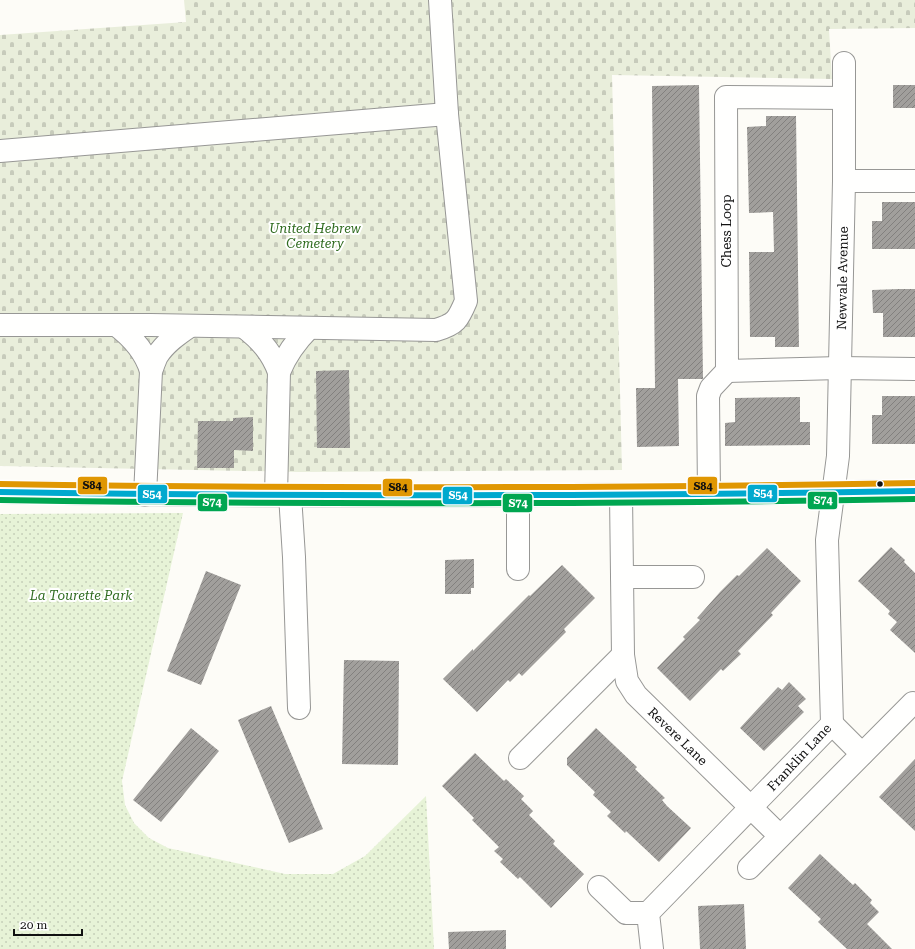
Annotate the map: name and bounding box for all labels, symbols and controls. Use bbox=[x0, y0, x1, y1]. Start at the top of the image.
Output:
street label: Chess Loop bbox=[719, 194, 734, 268]
park label: United Hebrew Cemetery bbox=[269, 221, 362, 251]
street label: Newvale Avenue bbox=[834, 226, 851, 330]
line badge: S84 bbox=[77, 476, 108, 495]
line badge: S84 bbox=[687, 476, 718, 495]
line badge: S84 bbox=[382, 478, 413, 497]
text: S84 bbox=[82, 479, 102, 492]
unlabelled marker bbox=[875, 479, 885, 489]
text: S84 bbox=[693, 480, 713, 493]
text: S84 bbox=[388, 481, 408, 494]
line badge: S54 bbox=[137, 484, 168, 504]
line badge: S54 bbox=[747, 484, 778, 503]
line badge: S54 bbox=[442, 486, 473, 505]
text: S54 bbox=[753, 487, 773, 500]
text: S54 bbox=[142, 488, 162, 501]
text: S54 bbox=[448, 489, 468, 502]
line badge: S74 bbox=[807, 491, 838, 510]
line badge: S74 bbox=[197, 493, 228, 512]
line badge: S74 bbox=[502, 493, 533, 513]
text: S74 bbox=[813, 494, 833, 507]
text: S74 bbox=[202, 496, 222, 509]
text: S74 bbox=[508, 497, 528, 510]
park label: La Tourette Park bbox=[29, 588, 133, 603]
street label: Revere Lane bbox=[645, 704, 710, 768]
street label: Franklin Lane bbox=[764, 721, 834, 794]
scale bar bbox=[14, 911, 82, 937]
text: 20 m bbox=[20, 918, 47, 932]

